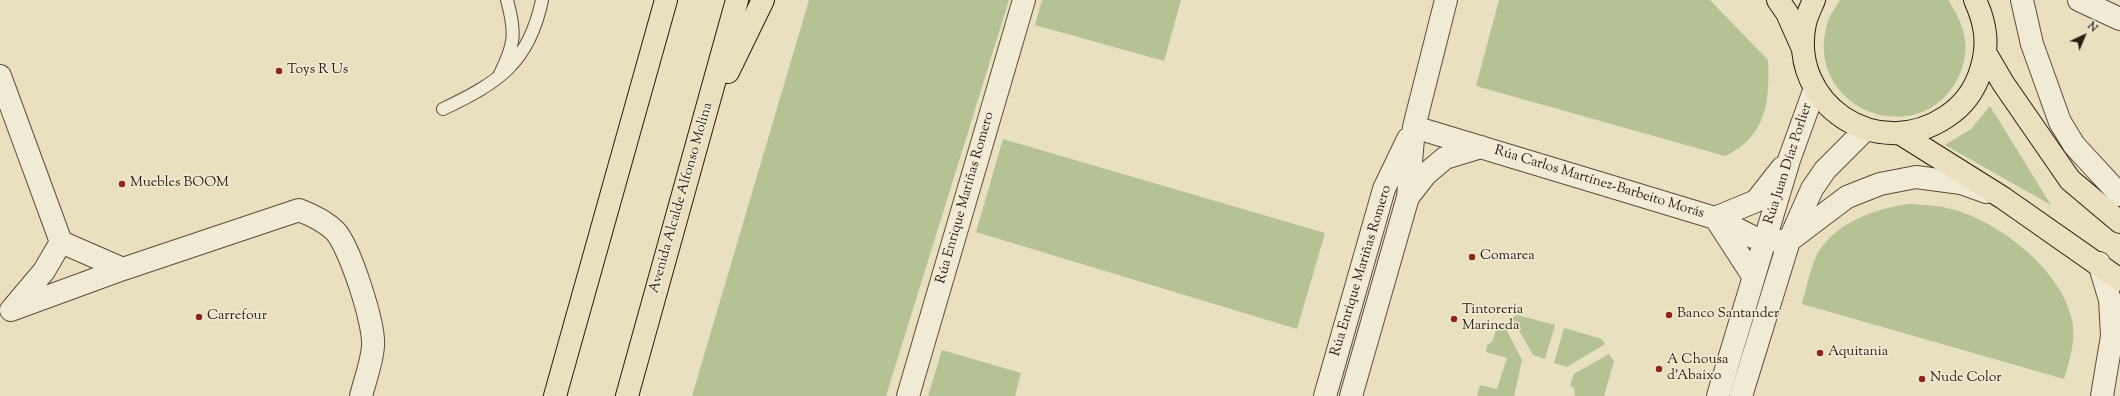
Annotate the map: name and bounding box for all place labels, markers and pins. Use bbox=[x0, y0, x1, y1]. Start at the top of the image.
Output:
place label: Toys R Us bbox=[287, 63, 348, 79]
marker: Toys R Us bbox=[274, 66, 284, 76]
place label: Muebles BOOM bbox=[130, 176, 229, 192]
marker: Muebles BOOM bbox=[117, 179, 127, 189]
place label: Comarea bbox=[1480, 249, 1535, 265]
marker: Comarea bbox=[1467, 252, 1477, 262]
place label: Tintorería Marineda bbox=[1462, 303, 1523, 336]
place label: Banco Santander bbox=[1677, 307, 1779, 323]
place label: Carrefour bbox=[207, 309, 267, 325]
marker: Banco Santander bbox=[1664, 310, 1674, 320]
marker: Carrefour bbox=[194, 312, 204, 322]
marker: Tintorería Marineda bbox=[1449, 314, 1459, 324]
place label: Aquitania bbox=[1828, 345, 1888, 361]
marker: Aquitania bbox=[1815, 348, 1825, 358]
place label: A Chousa d'Abaixo bbox=[1667, 353, 1728, 386]
marker: A Chousa d'Abaixo bbox=[1654, 364, 1664, 374]
place label: Nude Color bbox=[1930, 371, 2002, 387]
marker: Nude Color bbox=[1917, 374, 1927, 384]

